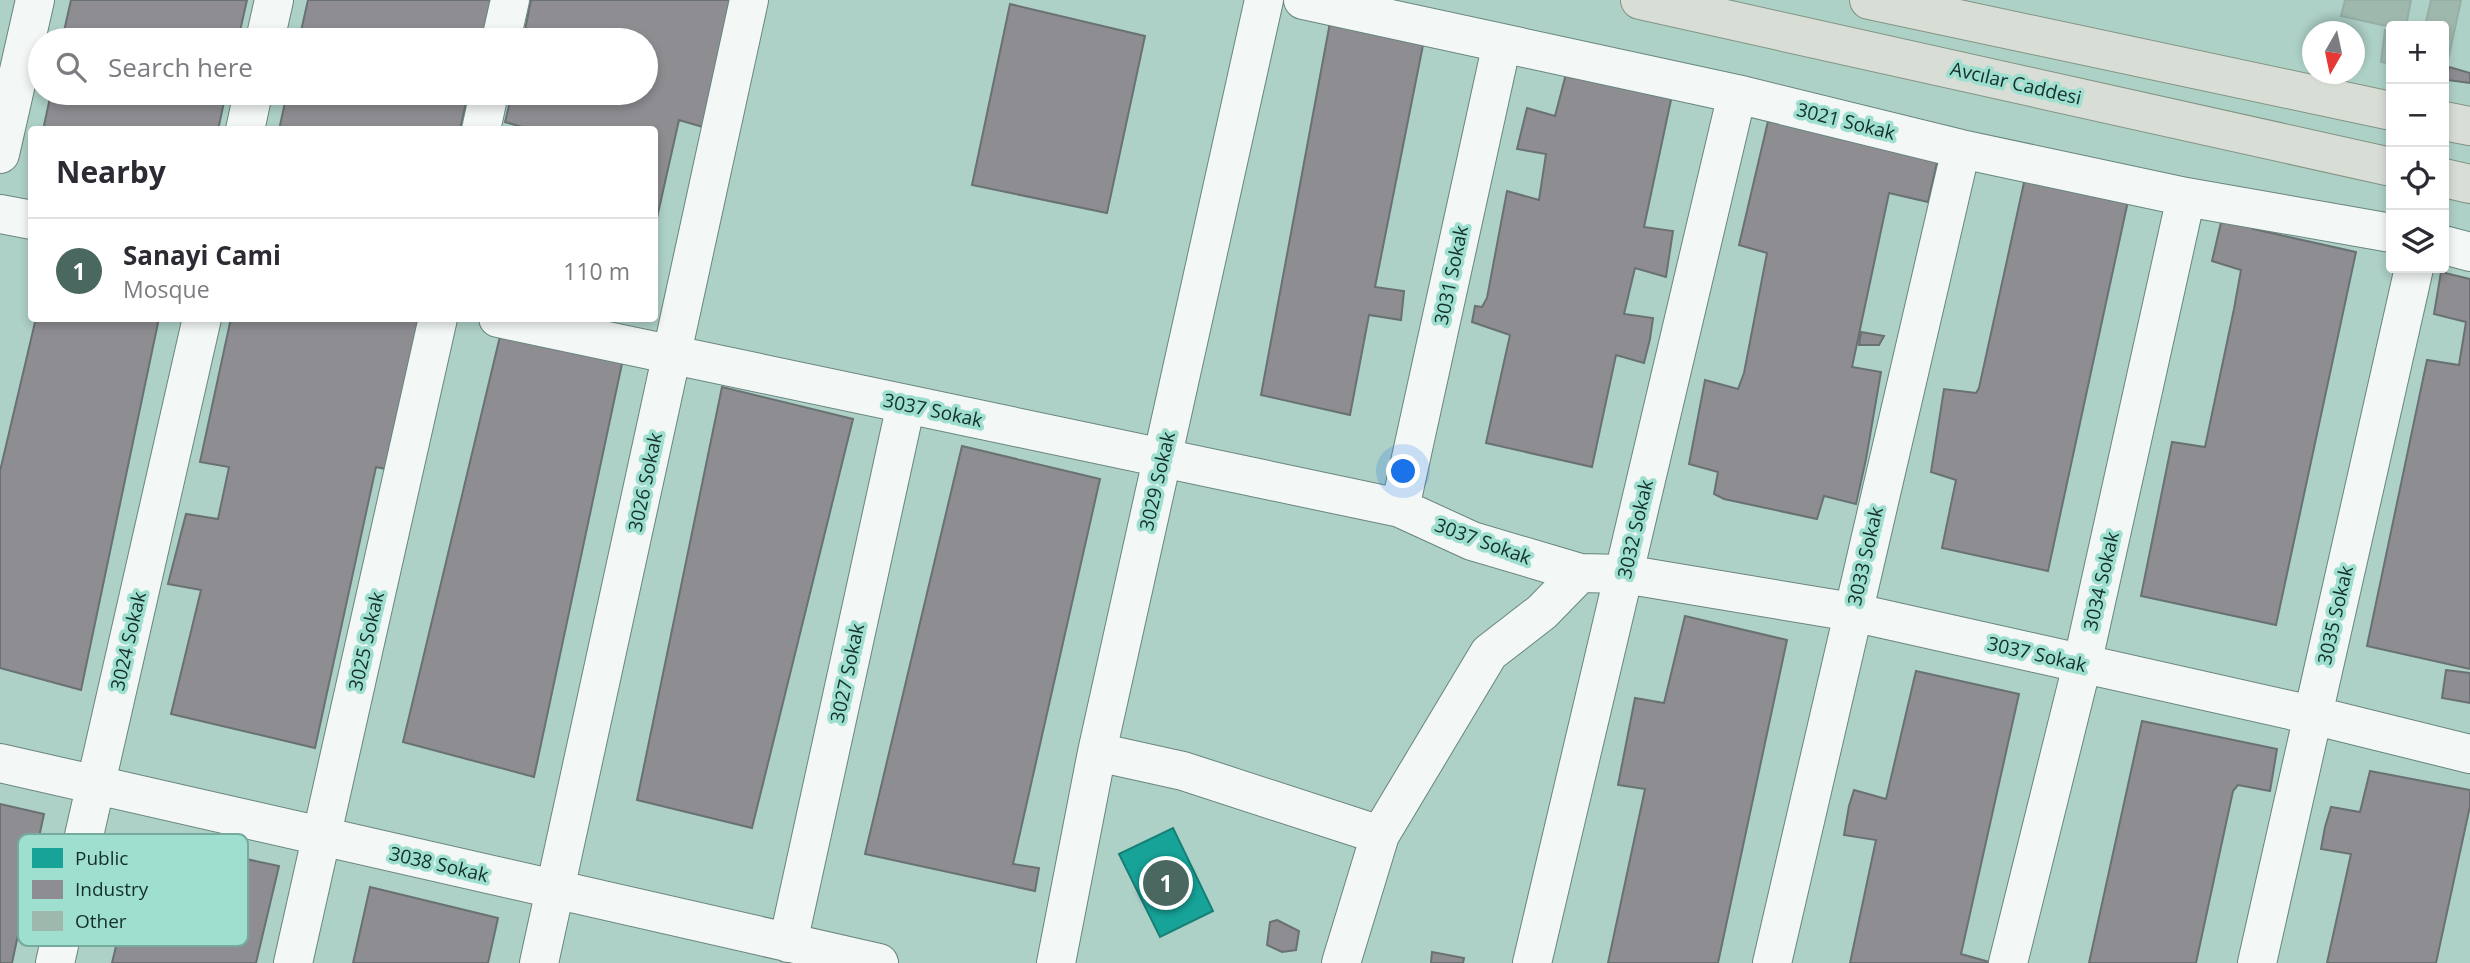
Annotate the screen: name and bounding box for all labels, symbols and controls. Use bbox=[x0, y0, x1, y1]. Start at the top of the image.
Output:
north arrow bbox=[2302, 21, 2365, 84]
map controls bbox=[2386, 21, 2449, 273]
button: + bbox=[2386, 21, 2449, 84]
search box bbox=[28, 28, 658, 105]
icon: search bbox=[52, 48, 90, 86]
text: Search here bbox=[108, 49, 253, 85]
street label: Avcılar Caddesi bbox=[1948, 55, 2084, 111]
button: − bbox=[2386, 84, 2449, 147]
street label: 3021 Sokak bbox=[1794, 96, 1898, 146]
button: locate bbox=[2386, 147, 2449, 210]
text: Nearby bbox=[56, 151, 166, 192]
button: layers bbox=[2386, 210, 2449, 273]
street label: 3031 Sokak bbox=[1428, 223, 1474, 327]
text: Sanayi Cami bbox=[123, 237, 281, 273]
text: 1 bbox=[72, 255, 86, 287]
text: 110 m bbox=[563, 255, 630, 287]
text: Mosque bbox=[123, 273, 210, 305]
street label: 3037 Sokak bbox=[881, 387, 985, 433]
street label: 3029 Sokak bbox=[1133, 429, 1181, 533]
street label: 3026 Sokak bbox=[622, 430, 668, 534]
your location bbox=[1386, 454, 1420, 488]
street label: 3032 Sokak bbox=[1611, 477, 1659, 581]
street label: 3033 Sokak bbox=[1841, 504, 1889, 608]
street label: 3037 Sokak bbox=[1431, 512, 1535, 570]
street label: 3034 Sokak bbox=[2077, 529, 2125, 633]
street label: 3035 Sokak bbox=[2311, 563, 2359, 667]
street label: 3024 Sokak bbox=[104, 589, 152, 693]
street label: 3025 Sokak bbox=[342, 589, 390, 693]
street label: 3027 Sokak bbox=[824, 621, 870, 725]
street label: 3037 Sokak bbox=[1985, 630, 2089, 678]
legend bbox=[18, 834, 248, 946]
street label: 3038 Sokak bbox=[387, 840, 491, 888]
text: Public bbox=[75, 845, 128, 871]
pin: 1 bbox=[1143, 857, 1189, 909]
text: Industry bbox=[75, 876, 149, 902]
text: Other bbox=[75, 908, 127, 934]

